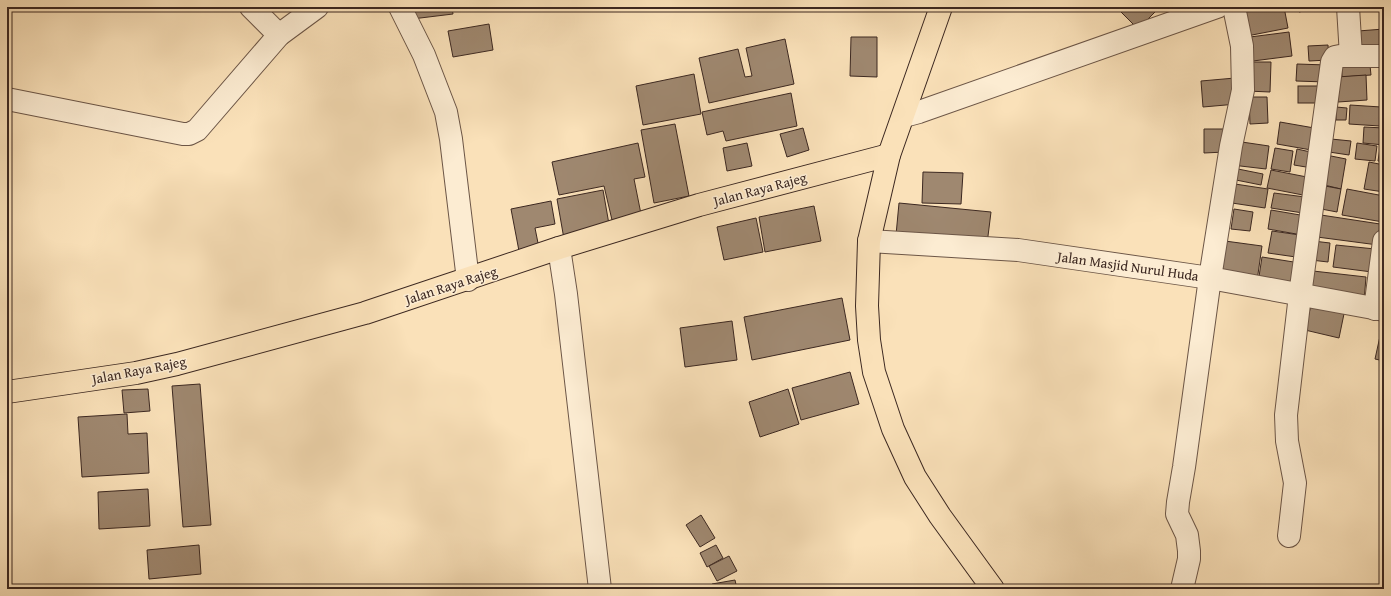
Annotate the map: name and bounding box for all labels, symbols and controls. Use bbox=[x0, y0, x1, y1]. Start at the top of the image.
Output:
street label: Jalan Raya Rajeg bbox=[709, 167, 809, 212]
street label: Jalan Masjid Nurul Huda bbox=[1054, 246, 1200, 286]
street label: Jalan Raya Rajeg bbox=[401, 261, 500, 310]
street label: Jalan Raya Rajeg bbox=[88, 351, 188, 389]

